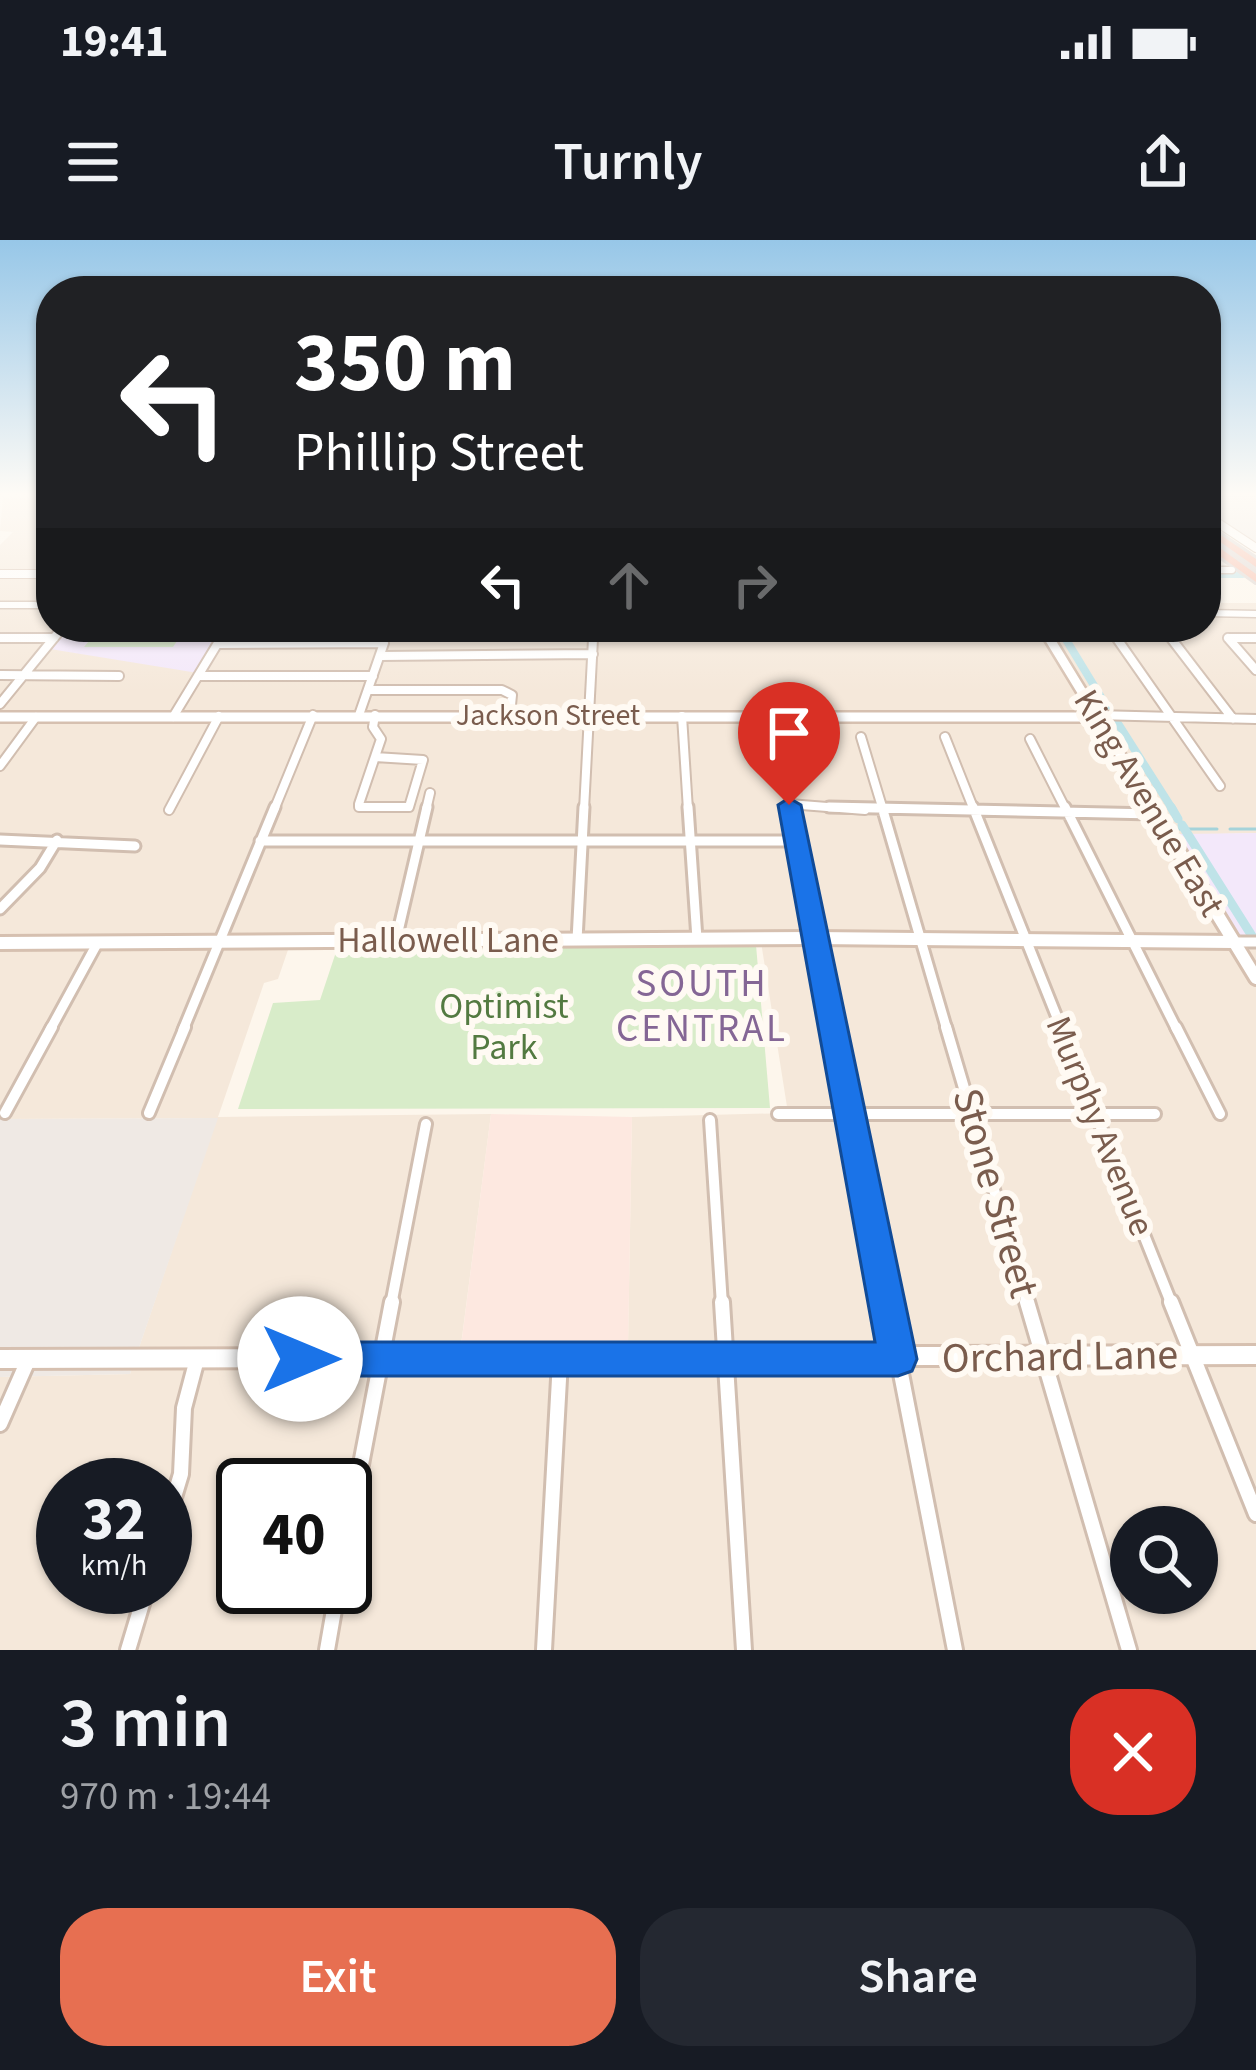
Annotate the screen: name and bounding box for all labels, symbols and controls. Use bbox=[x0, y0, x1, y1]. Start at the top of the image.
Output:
text: 19:41 bbox=[60, 10, 169, 74]
text: Turnly bbox=[554, 124, 702, 201]
icon: menu bbox=[60, 129, 126, 195]
icon: share bbox=[1130, 129, 1196, 195]
text: 350 m bbox=[294, 304, 516, 424]
icon: left bbox=[96, 324, 252, 480]
text: Phillip Street bbox=[294, 415, 584, 492]
icon: left bbox=[470, 552, 536, 618]
icon: ahead bbox=[596, 552, 662, 618]
icon: right bbox=[722, 552, 788, 618]
street label: King Avenue East bbox=[1061, 680, 1237, 926]
pin bbox=[738, 682, 840, 805]
street label: Jackson Street bbox=[456, 694, 640, 737]
icon: arrive bbox=[756, 700, 822, 766]
street label: Hallowell Lane bbox=[337, 915, 559, 966]
district label: SOUTH CENTRAL bbox=[616, 956, 788, 1057]
park label: Optimist Park bbox=[439, 981, 569, 1073]
street label: Murphy Avenue bbox=[1033, 1009, 1167, 1243]
street label: Stone Street bbox=[936, 1081, 1054, 1305]
position arrow bbox=[237, 1296, 363, 1422]
street label: Orchard Lane bbox=[941, 1325, 1179, 1389]
speed limit sign: 40 bbox=[216, 1458, 372, 1614]
text: 32 bbox=[82, 1478, 146, 1563]
map controls bbox=[1110, 1506, 1218, 1614]
button: search bbox=[1110, 1506, 1218, 1614]
text: km/h bbox=[81, 1544, 147, 1587]
text: 3 min bbox=[60, 1672, 231, 1775]
button: close bbox=[1070, 1689, 1196, 1815]
text: 970 m · 19:44 bbox=[60, 1769, 271, 1825]
button: Exit bbox=[60, 1908, 616, 2046]
button: Share bbox=[640, 1908, 1196, 2046]

